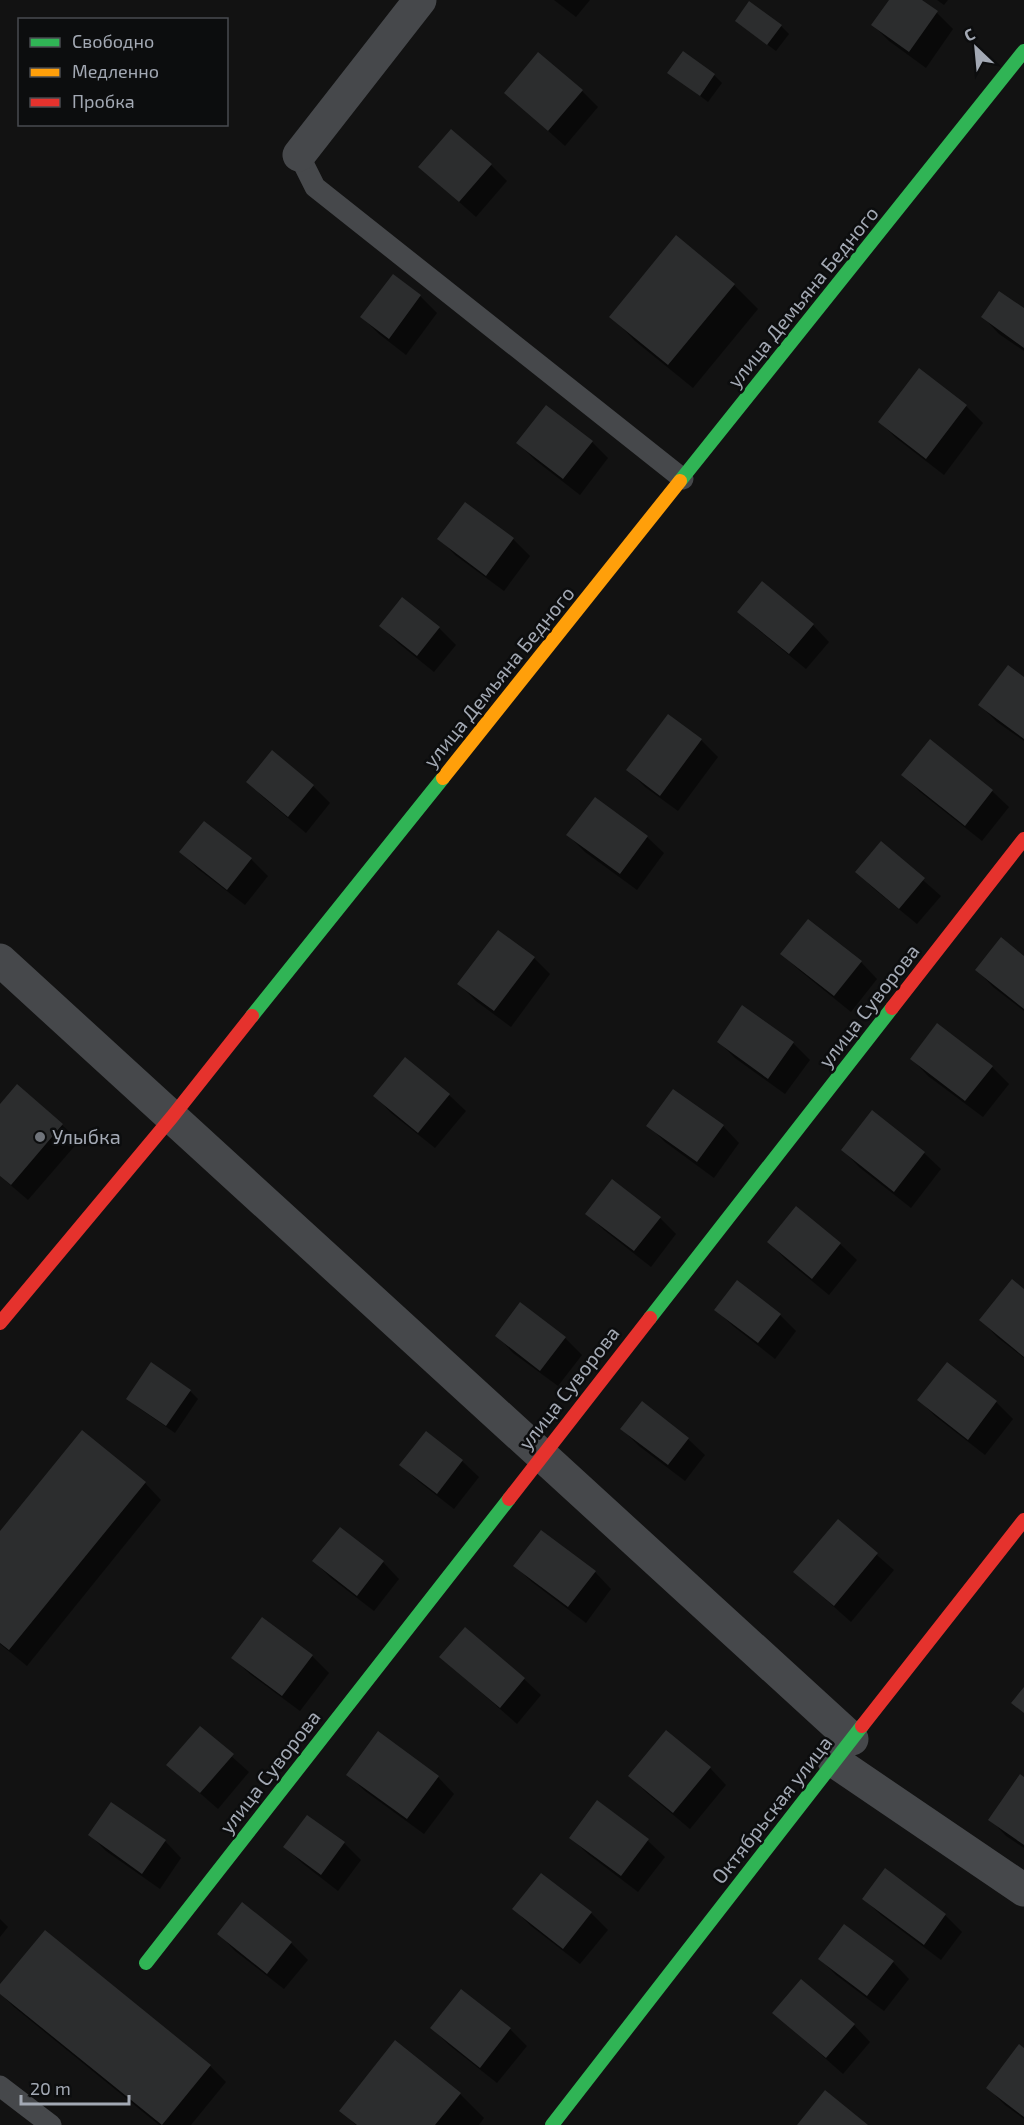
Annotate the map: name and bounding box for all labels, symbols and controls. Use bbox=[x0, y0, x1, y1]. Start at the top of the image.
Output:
legend bbox=[18, 18, 228, 126]
north arrow bbox=[946, 18, 1006, 78]
text: С bbox=[961, 23, 978, 45]
text: Свободно bbox=[72, 30, 154, 52]
text: Медленно bbox=[72, 60, 159, 82]
text: Пробка bbox=[72, 90, 135, 112]
street label: улица Демьяна Бедного bbox=[722, 201, 883, 392]
street label: улица Демьяна Бедного bbox=[418, 581, 579, 772]
street label: улица Суворова bbox=[813, 939, 925, 1072]
place label: Улыбка bbox=[52, 1124, 121, 1148]
marker: Улыбка bbox=[33, 1130, 47, 1144]
street label: улица Суворова bbox=[513, 1321, 625, 1454]
street label: улица Суворова bbox=[214, 1705, 326, 1838]
street label: Октябрьская улица bbox=[706, 1731, 837, 1889]
scale bar bbox=[21, 2068, 129, 2106]
text: 20 m bbox=[30, 2077, 71, 2099]

